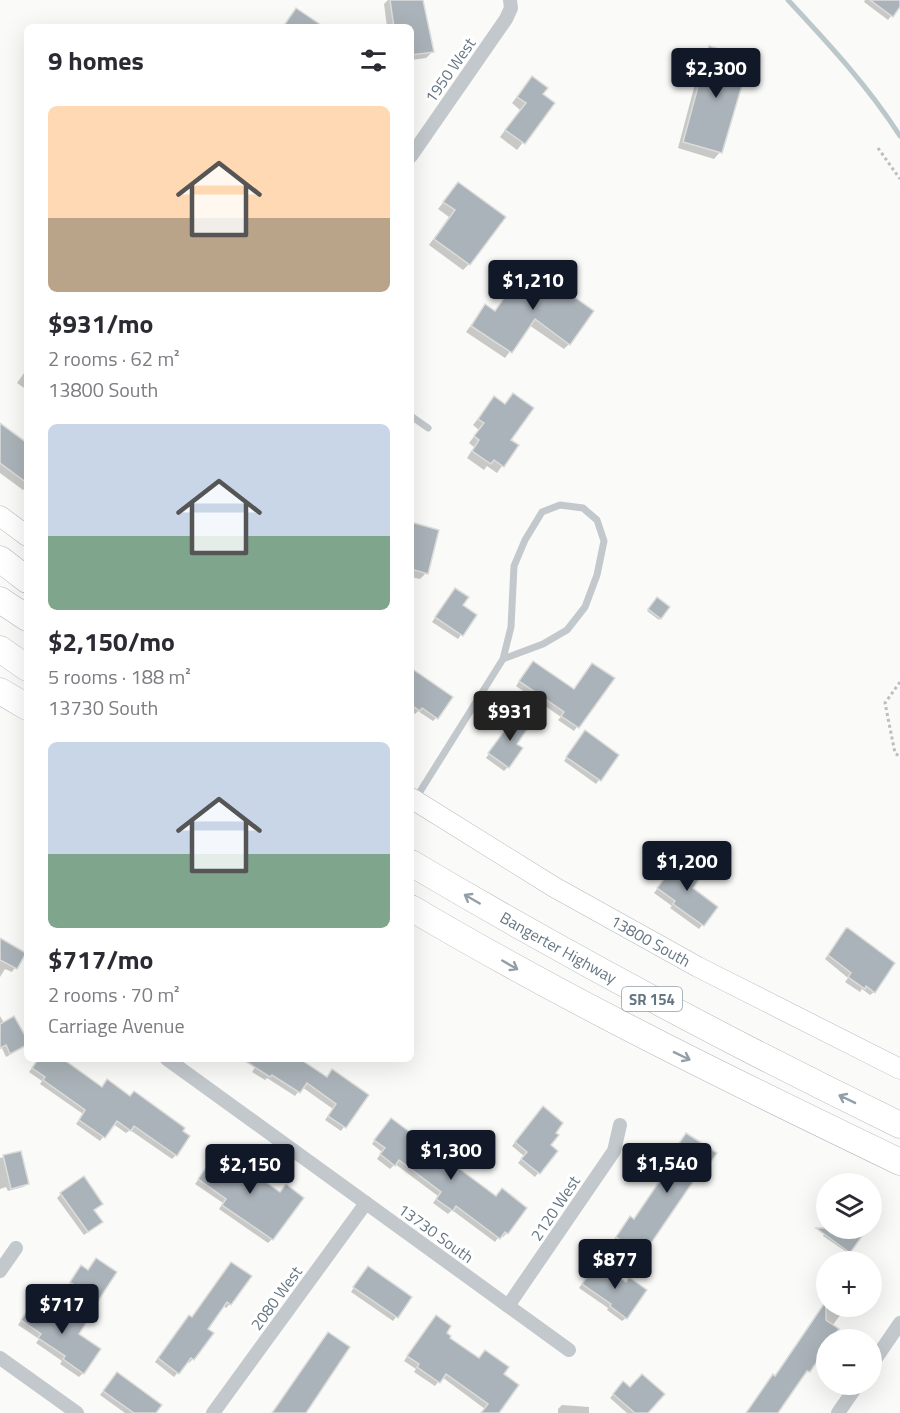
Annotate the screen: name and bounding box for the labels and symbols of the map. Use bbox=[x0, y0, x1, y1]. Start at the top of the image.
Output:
street label: 1950 West bbox=[419, 32, 481, 107]
pin: $2,300 bbox=[667, 48, 765, 99]
pin: $1,210 bbox=[484, 260, 582, 311]
pin: $931 bbox=[474, 691, 546, 742]
pin: $1,200 bbox=[638, 841, 736, 892]
one-way arrow bbox=[464, 892, 481, 904]
street label: Bangerter Highway bbox=[496, 905, 621, 990]
street label: 13800 South bbox=[606, 909, 695, 973]
one-way arrow bbox=[501, 959, 518, 971]
road number: SR 154 bbox=[622, 987, 682, 1011]
one-way arrow bbox=[673, 1051, 691, 1062]
one-way arrow bbox=[839, 1093, 857, 1104]
pin: $1,300 bbox=[402, 1130, 500, 1181]
pin: $1,540 bbox=[618, 1143, 716, 1194]
pin: $2,150 bbox=[201, 1144, 299, 1195]
street label: 2120 West bbox=[524, 1170, 586, 1246]
street label: 13730 South bbox=[393, 1197, 479, 1269]
pin: $877 bbox=[579, 1239, 651, 1290]
street label: 2080 West bbox=[244, 1261, 308, 1335]
pin: $717 bbox=[26, 1284, 98, 1335]

